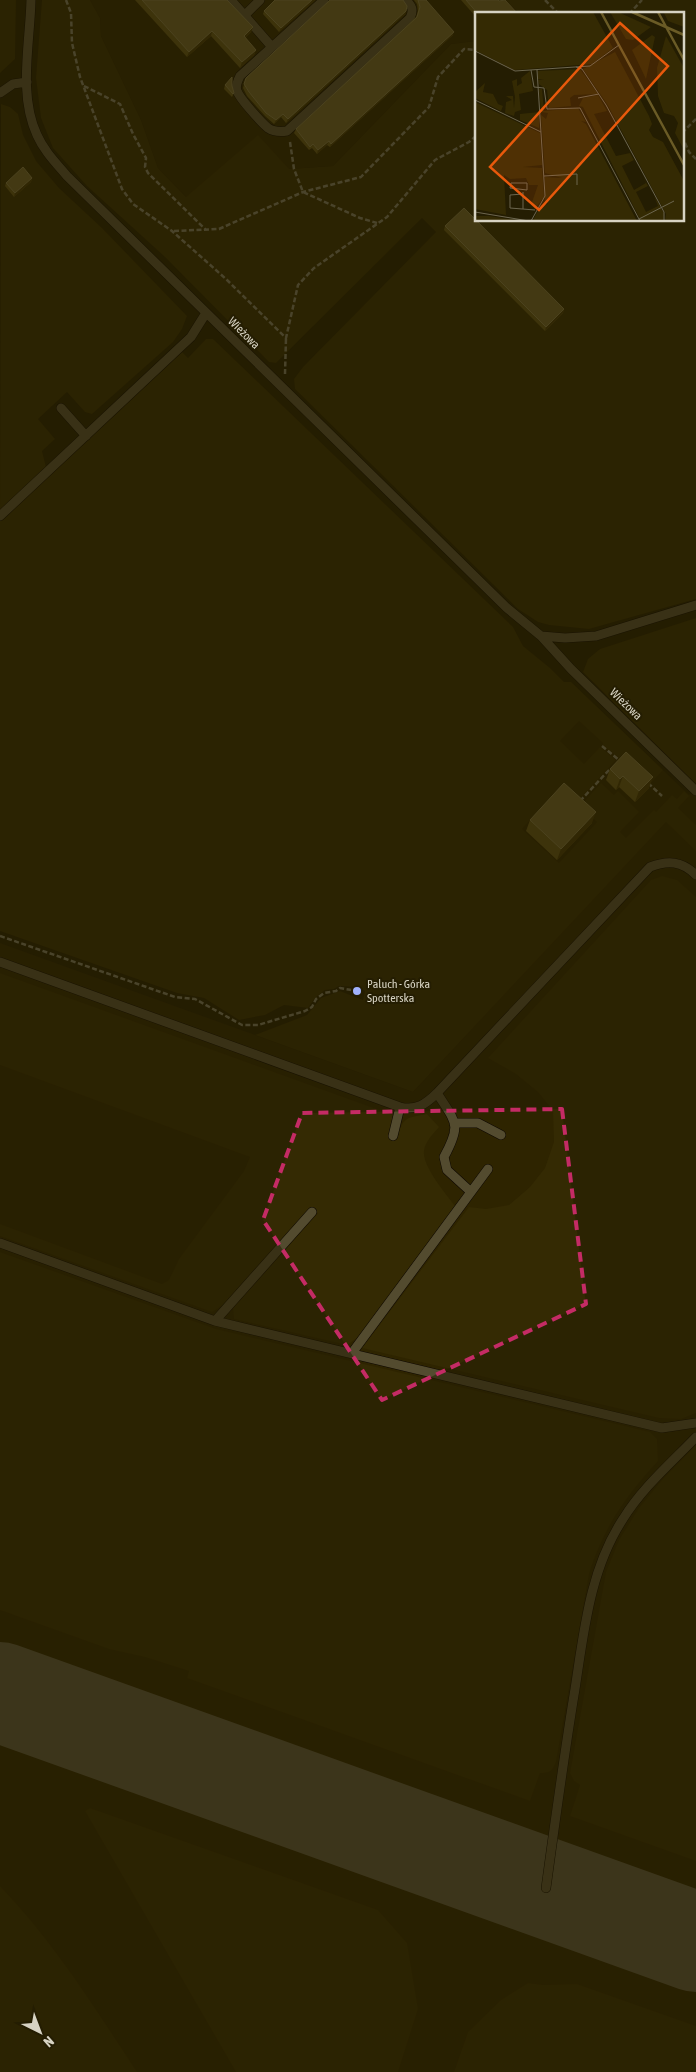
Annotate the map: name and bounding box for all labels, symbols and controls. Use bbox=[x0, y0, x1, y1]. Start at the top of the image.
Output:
inset map bbox=[475, 12, 684, 221]
street label: Wieżowa bbox=[225, 314, 263, 352]
street label: Wieżowa bbox=[607, 685, 645, 723]
place label: Paluch - Górka Spotterska bbox=[367, 977, 430, 1005]
marker: Paluch - Górka Spotterska bbox=[351, 985, 363, 997]
north arrow bbox=[15, 2007, 65, 2057]
text: N bbox=[40, 2033, 57, 2050]

